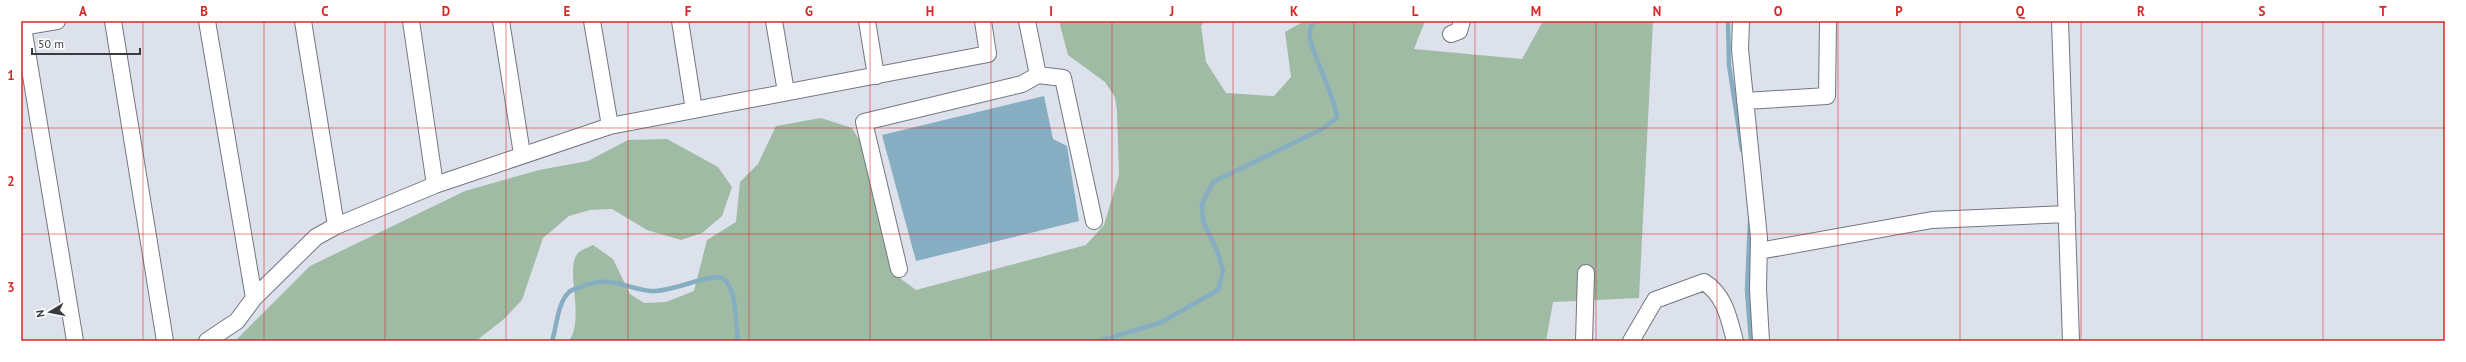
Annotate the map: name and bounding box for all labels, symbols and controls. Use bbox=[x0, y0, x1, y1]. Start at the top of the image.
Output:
text: A bbox=[79, 3, 87, 20]
text: B bbox=[200, 3, 208, 20]
text: C bbox=[321, 3, 329, 20]
text: D bbox=[442, 3, 450, 20]
text: E bbox=[564, 3, 571, 20]
text: F bbox=[685, 3, 692, 20]
text: G bbox=[805, 3, 813, 20]
text: H bbox=[926, 3, 934, 20]
text: I bbox=[1049, 3, 1053, 20]
text: J bbox=[1169, 3, 1174, 20]
text: K bbox=[1290, 3, 1298, 20]
text: L bbox=[1412, 3, 1419, 20]
text: M bbox=[1531, 3, 1541, 20]
text: N bbox=[1653, 3, 1661, 20]
text: O bbox=[1774, 3, 1783, 20]
text: P bbox=[1895, 3, 1903, 20]
text: Q bbox=[2016, 3, 2026, 20]
text: R bbox=[2137, 3, 2145, 20]
text: S bbox=[2259, 3, 2266, 20]
text: T bbox=[2379, 3, 2387, 20]
scale bar bbox=[32, 30, 140, 56]
text: 50 m bbox=[38, 36, 64, 51]
text: 1 bbox=[7, 67, 15, 84]
text: 2 bbox=[7, 173, 15, 190]
text: 3 bbox=[7, 279, 15, 296]
north arrow bbox=[30, 292, 70, 332]
text: N bbox=[33, 309, 48, 319]

